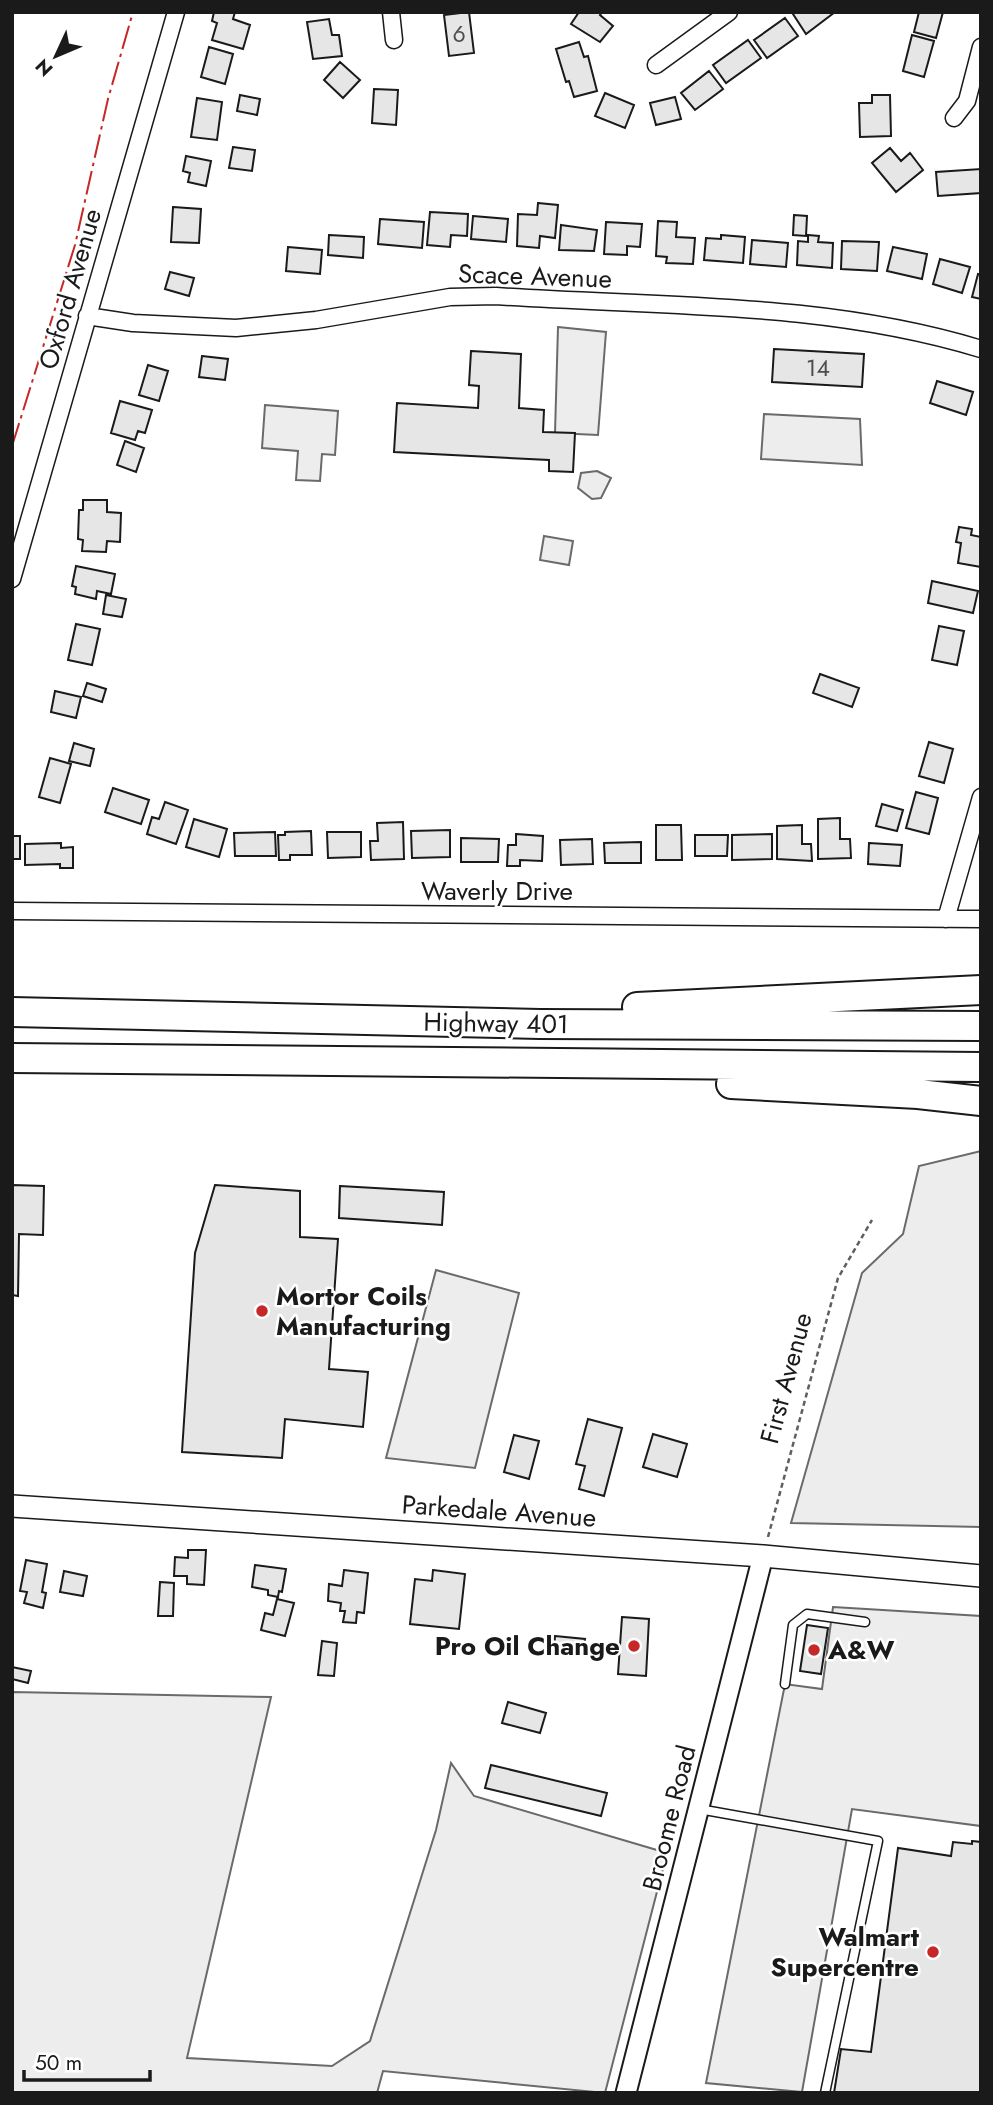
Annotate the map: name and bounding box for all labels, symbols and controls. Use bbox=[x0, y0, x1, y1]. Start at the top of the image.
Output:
house number: 6 bbox=[452, 17, 466, 51]
north arrow bbox=[21, 21, 91, 91]
text: N bbox=[29, 53, 59, 82]
street label: Oxford Avenue bbox=[29, 204, 111, 374]
street label: Scace Avenue bbox=[457, 254, 613, 298]
house number: 14 bbox=[806, 351, 830, 385]
street label: Waverly Drive bbox=[421, 872, 573, 910]
street label: Highway 401 bbox=[423, 1003, 569, 1043]
place label: Mortor Coils Manufacturing bbox=[276, 1277, 451, 1345]
marker: Mortor Coils Manufacturing bbox=[254, 1303, 270, 1319]
street label: First Avenue bbox=[750, 1308, 822, 1448]
street label: Parkedale Avenue bbox=[400, 1485, 598, 1537]
place label: Pro Oil Change bbox=[435, 1627, 620, 1665]
place label: A&W bbox=[827, 1631, 895, 1669]
marker: Pro Oil Change bbox=[626, 1638, 642, 1654]
marker: A&W bbox=[806, 1642, 822, 1658]
street label: Broome Road bbox=[633, 1741, 705, 1895]
place label: Walmart Supercentre bbox=[770, 1918, 920, 1986]
marker: Walmart Supercentre bbox=[925, 1944, 941, 1960]
scale bar bbox=[24, 2038, 150, 2082]
text: 50 m bbox=[35, 2048, 82, 2078]

